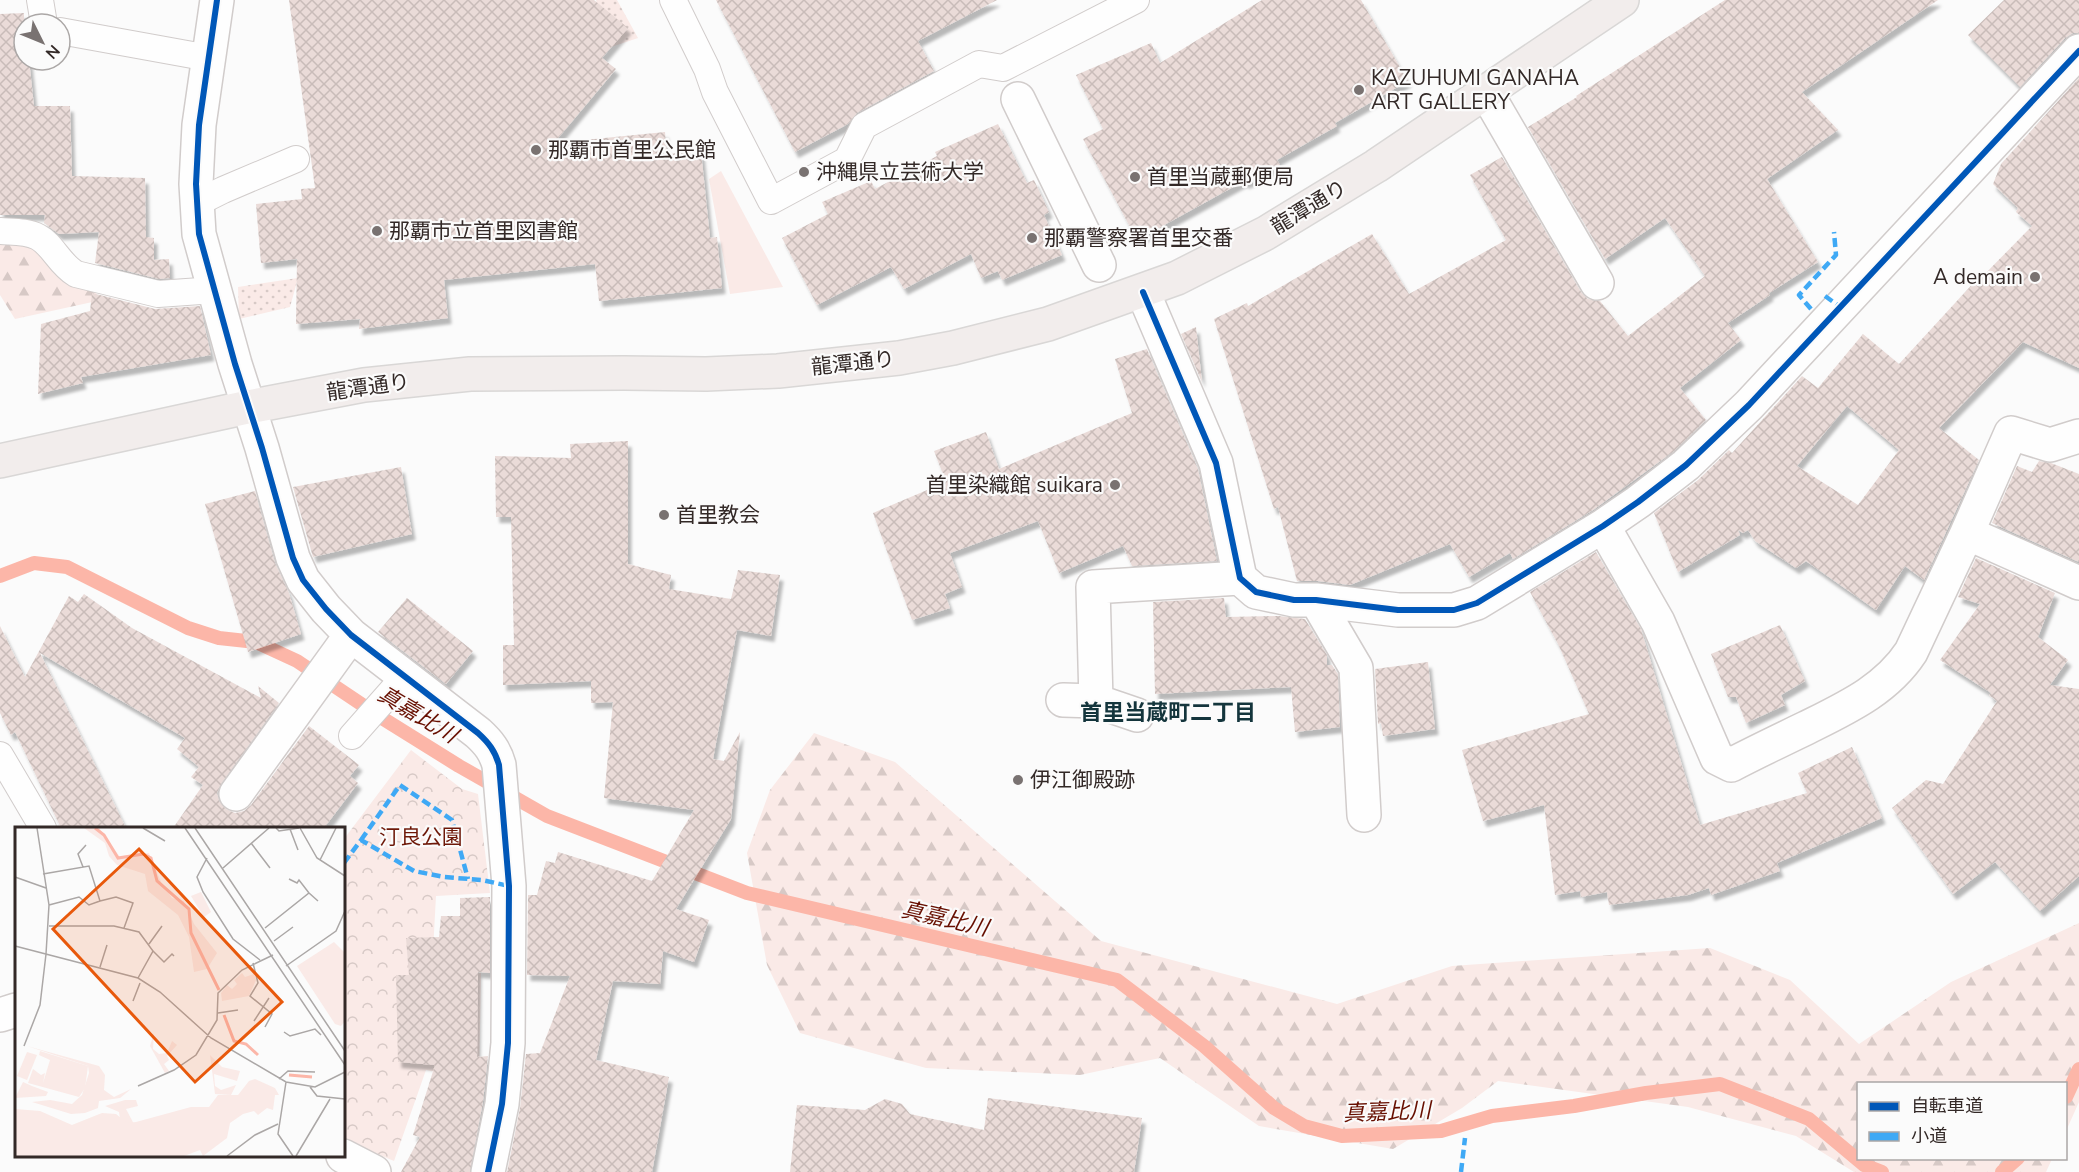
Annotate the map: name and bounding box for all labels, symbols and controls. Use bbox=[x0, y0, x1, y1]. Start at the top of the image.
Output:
north arrow bbox=[12, 12, 72, 72]
text: N bbox=[40, 40, 64, 63]
place label: KAZUHUMI GANAHA ART GALLERY bbox=[1371, 64, 1579, 116]
marker: KAZUHUMI GANAHA ART GALLERY bbox=[1352, 83, 1366, 97]
place label: 那覇市首里公民館 bbox=[548, 136, 716, 164]
marker: 那覇市首里公民館 bbox=[529, 143, 543, 157]
place label: 沖縄県立芸術大学 bbox=[816, 158, 984, 186]
place label: 首里当蔵郵便局 bbox=[1147, 163, 1294, 191]
marker: 沖縄県立芸術大学 bbox=[797, 165, 811, 179]
marker: 首里当蔵郵便局 bbox=[1128, 170, 1142, 184]
street label: 龍潭通り bbox=[1266, 173, 1352, 241]
place label: 那覇市立首里図書館 bbox=[389, 217, 578, 245]
marker: 那覇市立首里図書館 bbox=[370, 224, 384, 238]
place label: 那覇警察署首里交番 bbox=[1044, 224, 1233, 252]
marker: 那覇警察署首里交番 bbox=[1025, 231, 1039, 245]
place label: A demain bbox=[1933, 263, 2023, 291]
marker: A demain bbox=[2028, 270, 2042, 284]
street label: 龍潭通り bbox=[810, 345, 896, 381]
street label: 龍潭通り bbox=[324, 367, 412, 407]
place label: 首里染織館 suikara bbox=[926, 471, 1103, 499]
marker: 首里染織館 suikara bbox=[1108, 478, 1122, 492]
place label: 首里教会 bbox=[676, 501, 760, 529]
marker: 首里教会 bbox=[657, 508, 671, 522]
water label: 真嘉比川 bbox=[372, 679, 465, 751]
district label: 首里当蔵町二丁目 bbox=[1080, 698, 1256, 728]
place label: 伊江御殿跡 bbox=[1030, 766, 1135, 794]
marker: 伊江御殿跡 bbox=[1011, 773, 1025, 787]
park label: 汀良公園 bbox=[379, 823, 463, 851]
inset map bbox=[15, 827, 345, 1157]
water label: 真嘉比川 bbox=[899, 894, 993, 944]
legend bbox=[1857, 1082, 2067, 1160]
text: 自転車道 bbox=[1911, 1094, 1983, 1118]
water label: 真嘉比川 bbox=[1343, 1095, 1434, 1129]
text: 小道 bbox=[1911, 1124, 1947, 1148]

